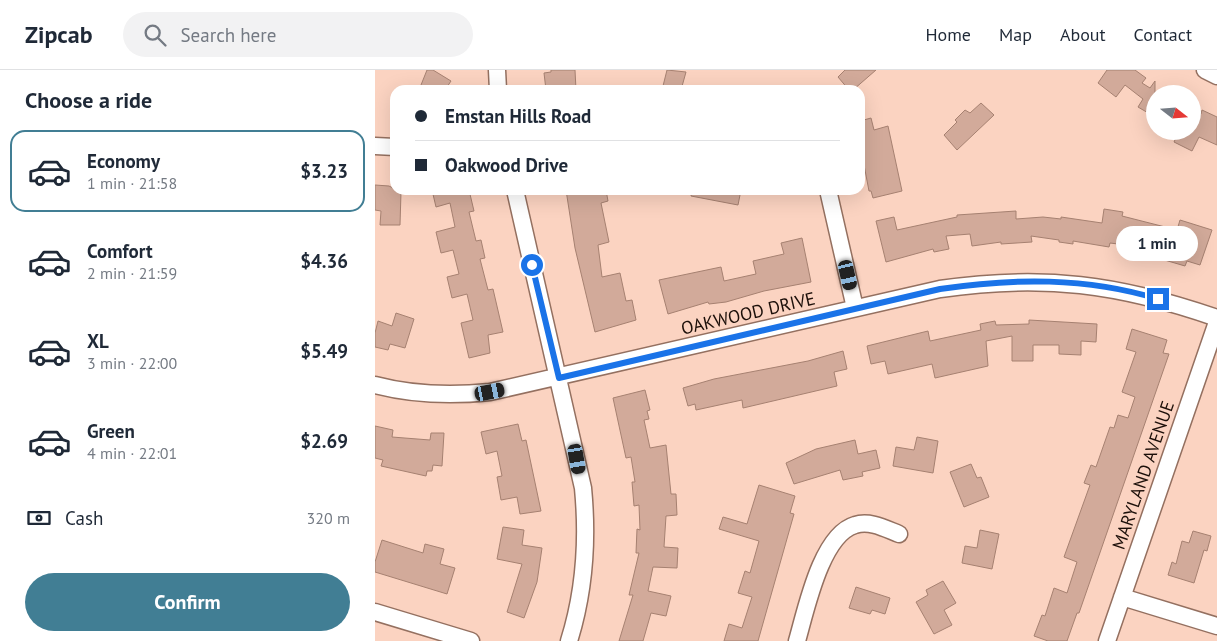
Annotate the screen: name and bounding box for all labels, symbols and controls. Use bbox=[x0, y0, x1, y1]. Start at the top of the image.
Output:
search box bbox=[123, 12, 473, 57]
text: Zipcab bbox=[25, 19, 93, 50]
icon: search bbox=[141, 21, 169, 49]
text: Search here bbox=[181, 23, 276, 47]
text: Home bbox=[925, 23, 971, 46]
text: Map bbox=[999, 23, 1032, 46]
text: About bbox=[1060, 23, 1106, 46]
text: Contact bbox=[1134, 23, 1192, 46]
north arrow bbox=[1146, 85, 1201, 140]
map controls bbox=[1146, 85, 1201, 140]
text: Choose a ride bbox=[25, 86, 152, 114]
text: Emstan Hills Road bbox=[445, 104, 591, 128]
icon: car bbox=[27, 149, 72, 194]
text: Economy bbox=[87, 149, 160, 173]
text: Oakwood Drive bbox=[445, 153, 568, 177]
text: $3.23 bbox=[300, 159, 348, 183]
text: 1 min · 21:58 bbox=[87, 173, 177, 193]
callout: 1 min bbox=[1117, 226, 1199, 262]
text: 1 min bbox=[1137, 233, 1177, 253]
icon: car bbox=[27, 239, 72, 284]
text: Comfort bbox=[87, 239, 153, 263]
text: $4.36 bbox=[300, 249, 348, 273]
route start bbox=[521, 254, 543, 276]
car bbox=[837, 259, 858, 291]
text: 2 min · 21:59 bbox=[87, 263, 177, 283]
street label: OAKWOOD DRIVE bbox=[679, 286, 817, 340]
route end bbox=[1147, 288, 1169, 310]
icon: car bbox=[27, 329, 72, 374]
text: XL bbox=[87, 329, 109, 353]
text: $5.49 bbox=[300, 339, 348, 363]
text: 3 min · 22:00 bbox=[87, 353, 177, 373]
car bbox=[473, 382, 506, 402]
street label: MARYLAND AVENUE bbox=[1107, 398, 1179, 552]
icon: car bbox=[27, 419, 72, 464]
text: Green bbox=[87, 419, 135, 443]
text: $2.69 bbox=[300, 429, 348, 453]
text: 4 min · 22:01 bbox=[87, 443, 177, 463]
car bbox=[567, 443, 586, 475]
icon: cash bbox=[25, 504, 53, 532]
text: Cash bbox=[65, 506, 103, 530]
text: 320 m bbox=[307, 508, 350, 528]
button: Confirm bbox=[25, 573, 350, 631]

